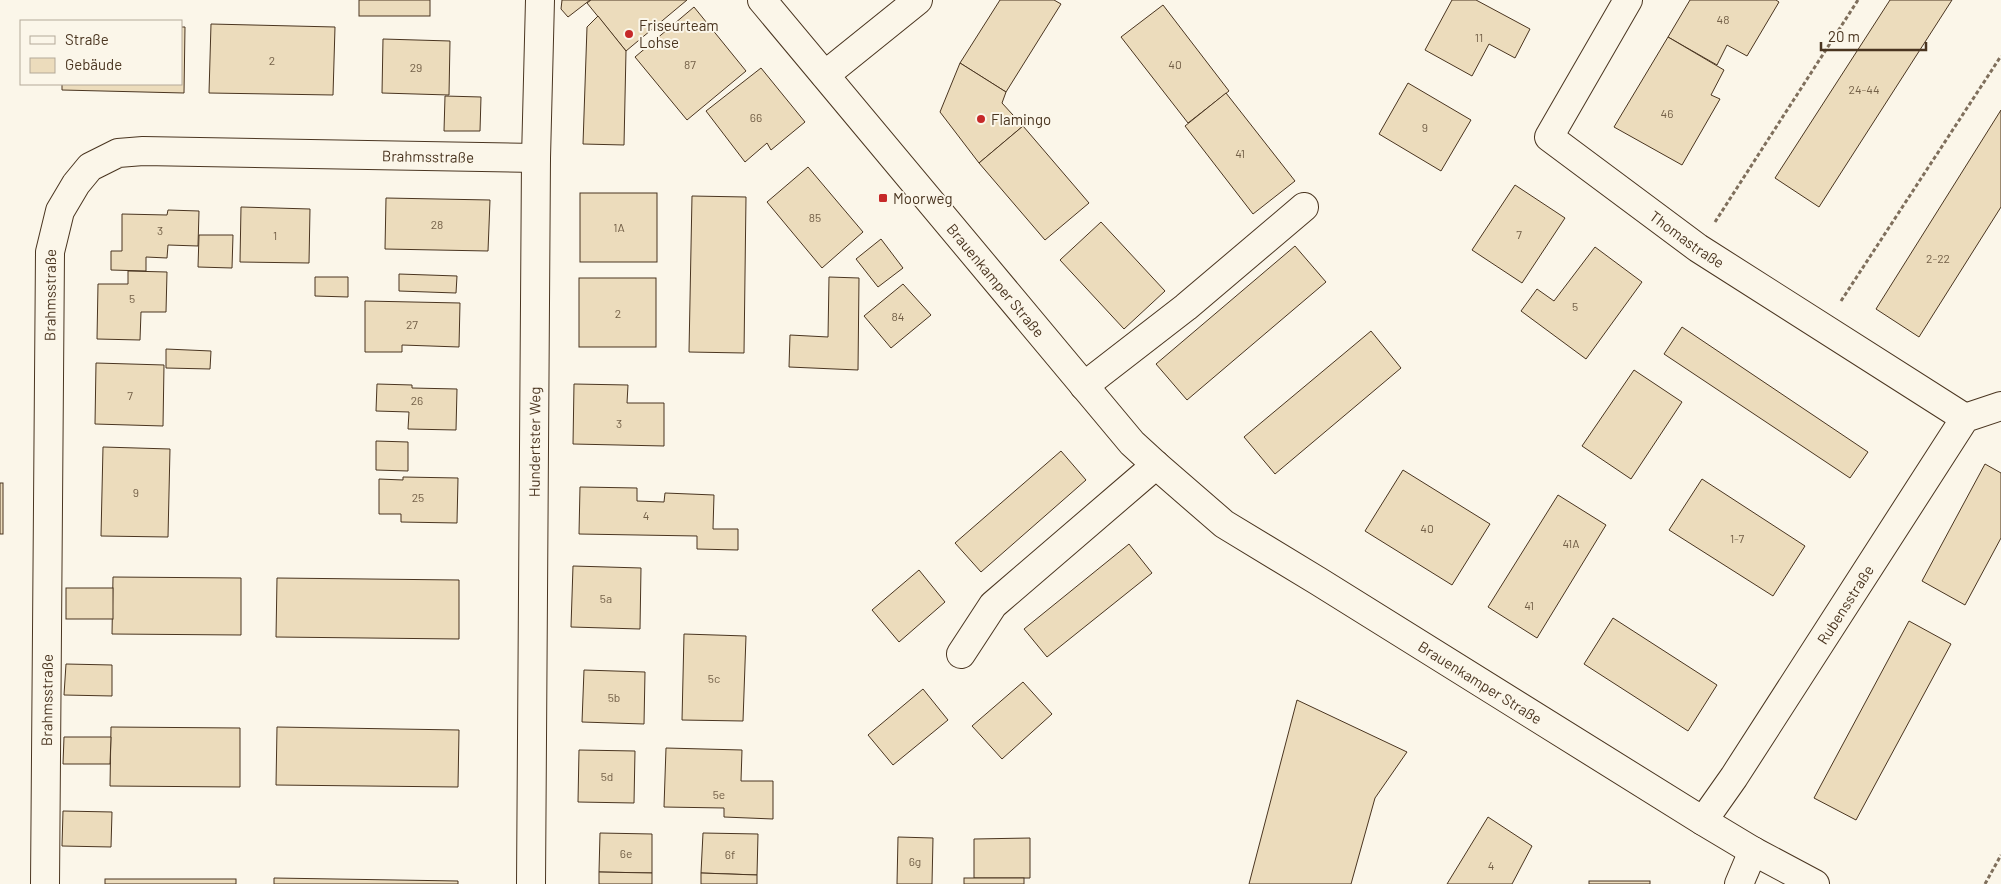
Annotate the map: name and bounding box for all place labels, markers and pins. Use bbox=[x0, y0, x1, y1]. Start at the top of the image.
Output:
place label: Friseurteam Lohse bbox=[639, 16, 719, 51]
marker: Friseurteam Lohse bbox=[623, 28, 635, 40]
place label: Flamingo bbox=[991, 110, 1051, 128]
marker: Flamingo bbox=[975, 113, 987, 125]
place label: Moorweg bbox=[893, 189, 953, 207]
marker: Moorweg bbox=[877, 192, 889, 204]

